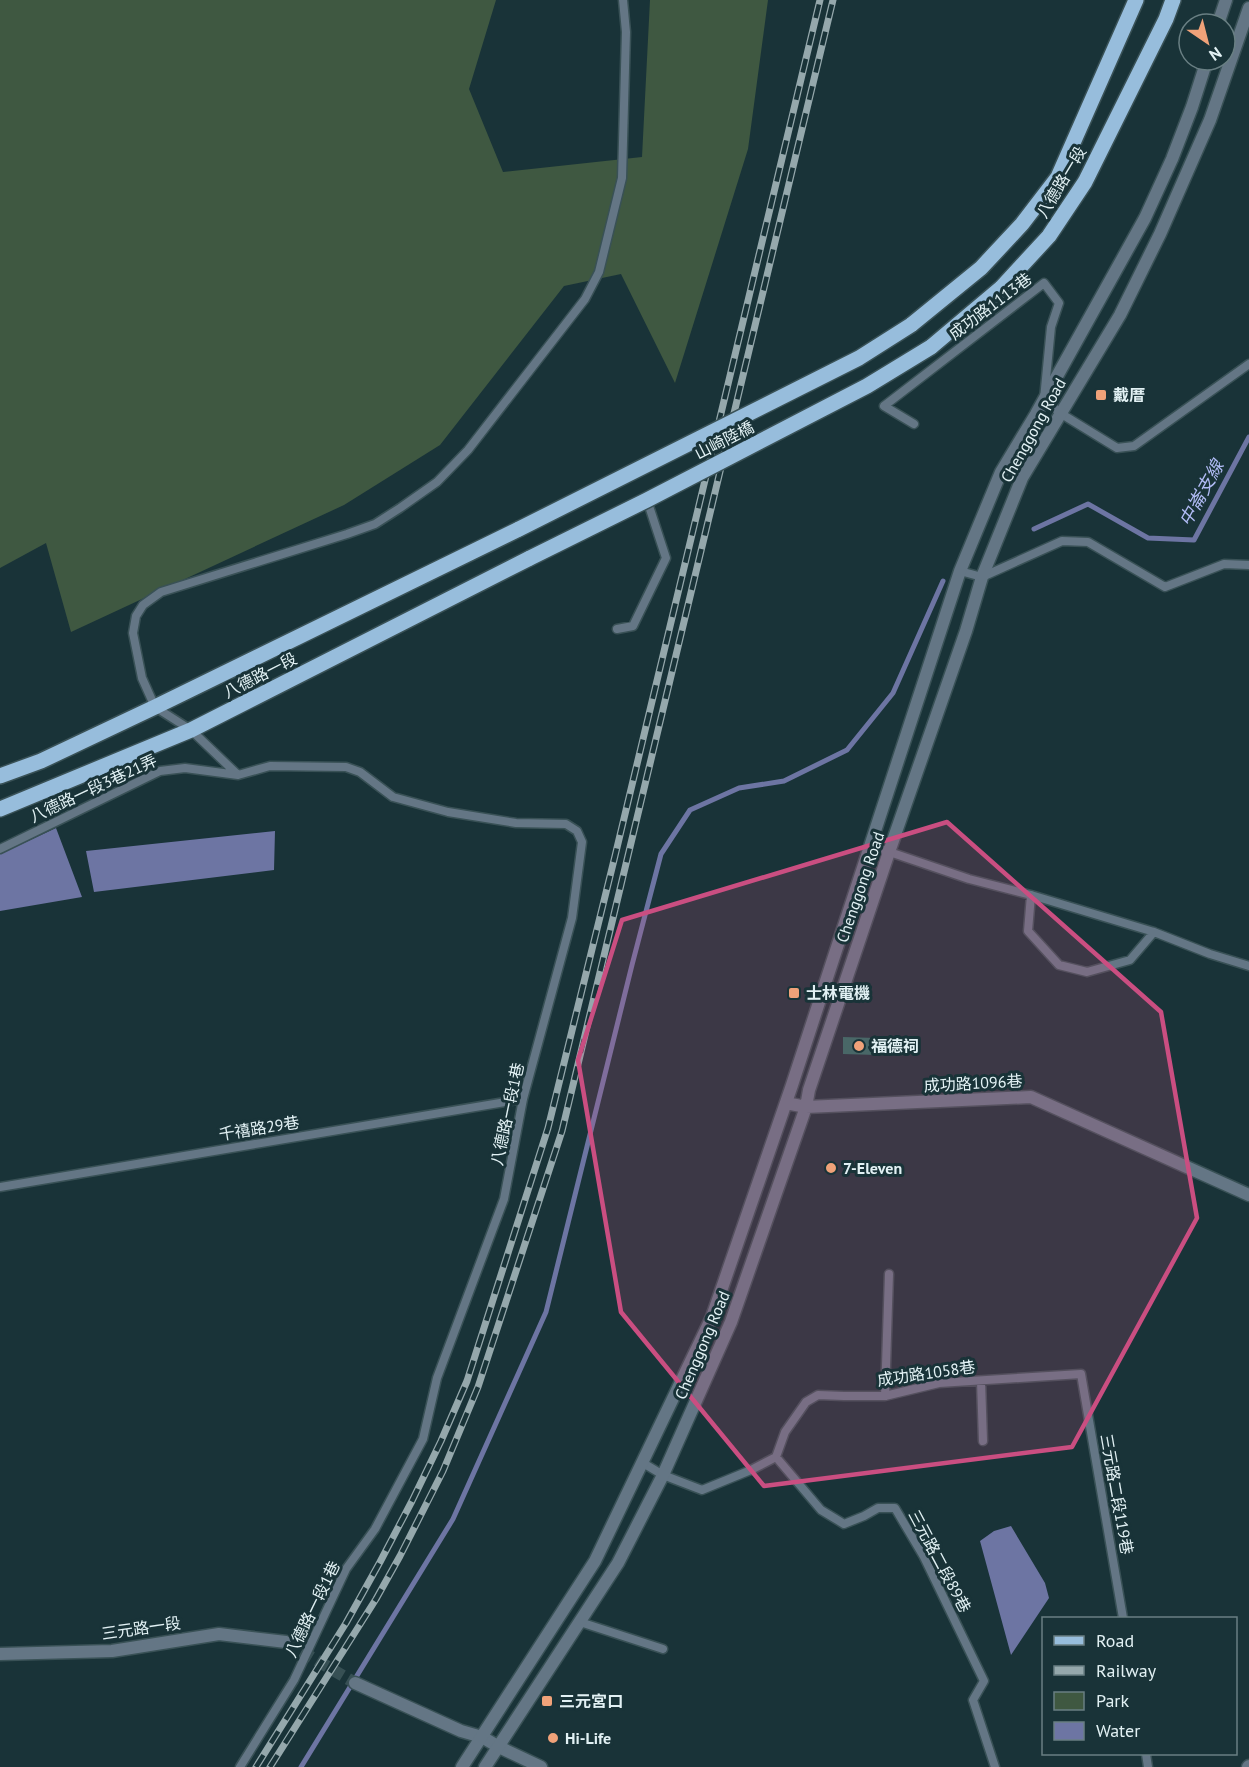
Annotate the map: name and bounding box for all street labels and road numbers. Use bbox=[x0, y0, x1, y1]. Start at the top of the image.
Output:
street label: 八德路一段 bbox=[1032, 143, 1090, 221]
street label: 成功路1113巷 bbox=[944, 268, 1036, 344]
street label: Chenggong Road bbox=[996, 374, 1070, 486]
street label: 山崎陸橋 bbox=[691, 417, 757, 463]
street label: 八德路一段 bbox=[220, 648, 300, 702]
street label: 八德路一段3巷21弄 bbox=[26, 750, 160, 826]
street label: Chenggong Road bbox=[832, 829, 888, 945]
street label: 八德路一段1巷 bbox=[486, 1061, 528, 1167]
street label: 成功路1096巷 bbox=[923, 1070, 1023, 1096]
street label: 千禧路29巷 bbox=[217, 1112, 301, 1144]
street label: Chenggong Road bbox=[670, 1288, 734, 1402]
street label: 成功路1058巷 bbox=[876, 1356, 976, 1390]
street label: 三元路二段119巷 bbox=[1097, 1432, 1137, 1556]
street label: 三元路二段89巷 bbox=[905, 1506, 975, 1616]
street label: 八德路一段1巷 bbox=[280, 1558, 344, 1660]
street label: 三元路一段 bbox=[100, 1613, 182, 1643]

